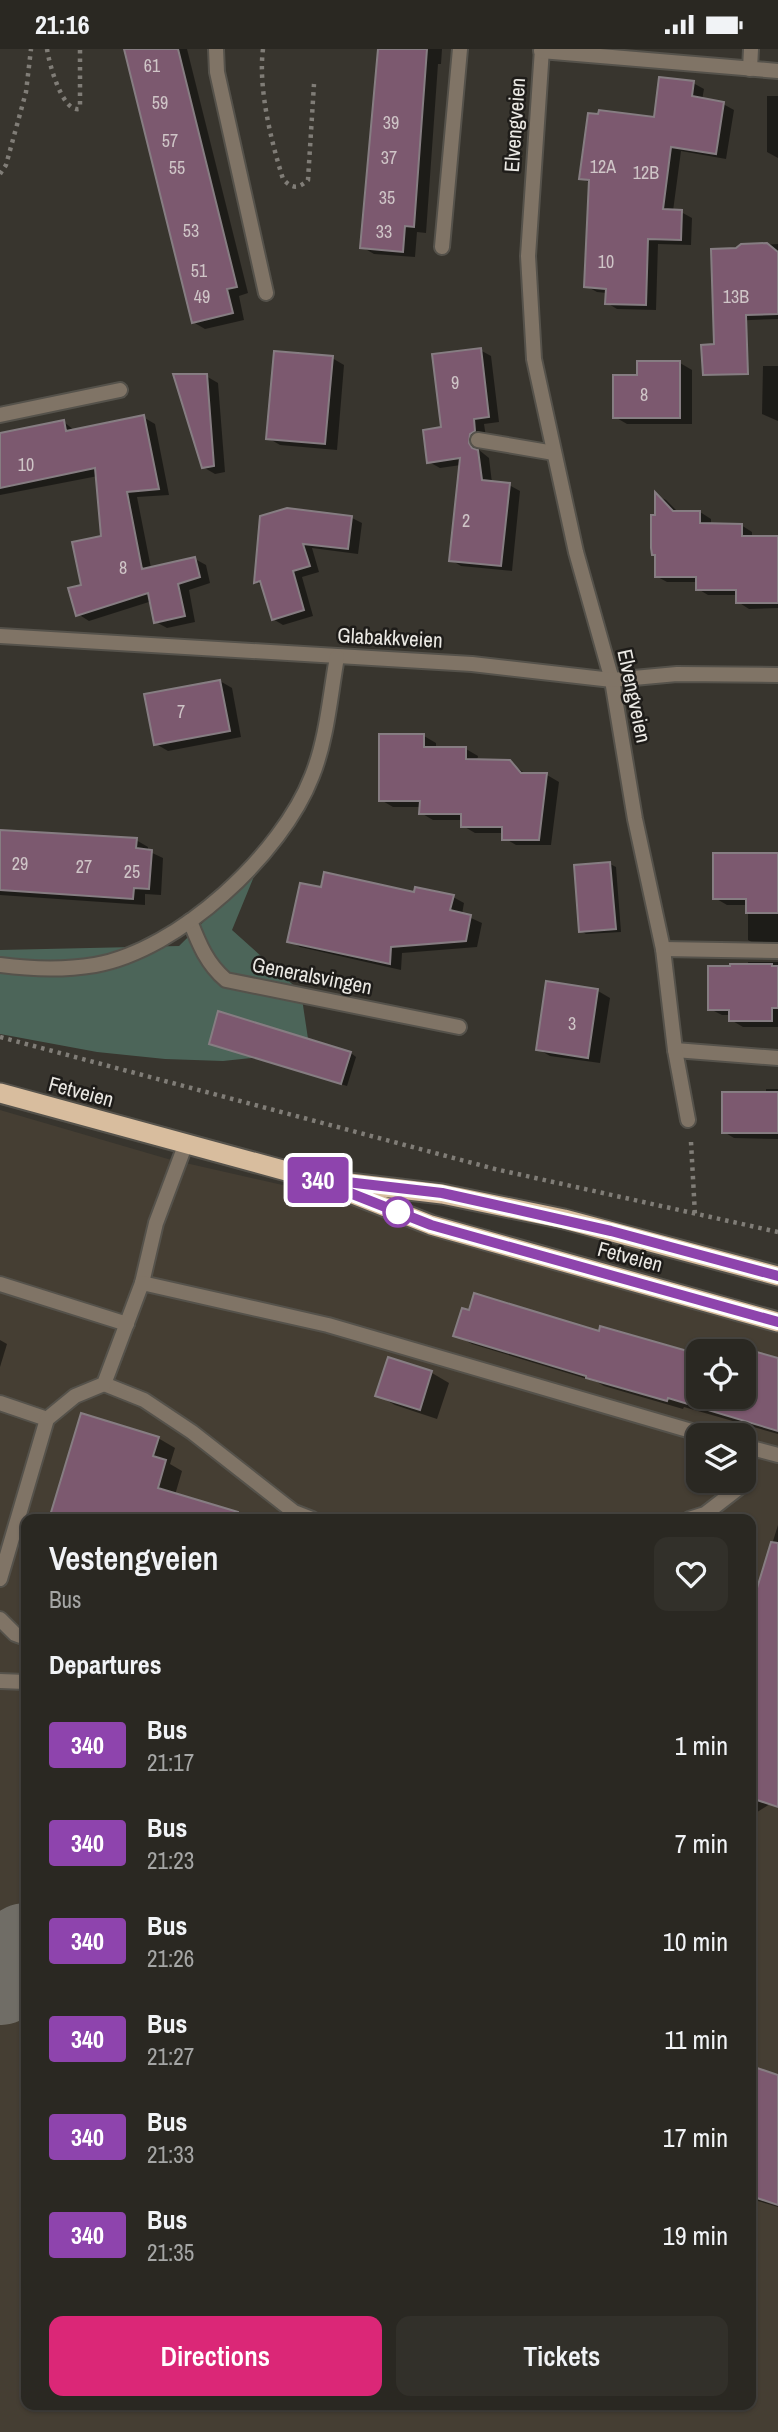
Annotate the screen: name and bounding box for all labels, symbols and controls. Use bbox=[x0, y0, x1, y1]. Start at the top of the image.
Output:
text: 21:16 bbox=[35, 7, 90, 42]
house number: 61 bbox=[144, 53, 161, 78]
street label: Elvengveien bbox=[497, 77, 532, 173]
house number: 59 bbox=[152, 90, 168, 115]
house number: 39 bbox=[383, 110, 399, 135]
house number: 57 bbox=[162, 128, 178, 153]
house number: 37 bbox=[381, 145, 397, 170]
house number: 12A bbox=[590, 154, 616, 179]
house number: 55 bbox=[169, 155, 185, 180]
house number: 12B bbox=[633, 160, 659, 185]
house number: 35 bbox=[379, 185, 395, 210]
house number: 53 bbox=[183, 218, 199, 243]
house number: 33 bbox=[376, 219, 392, 244]
house number: 10 bbox=[598, 249, 614, 274]
house number: 51 bbox=[191, 258, 208, 283]
house number: 49 bbox=[194, 284, 210, 309]
house number: 13B bbox=[723, 284, 749, 309]
house number: 9 bbox=[451, 370, 459, 395]
house number: 8 bbox=[640, 382, 648, 407]
house number: 10 bbox=[18, 452, 34, 477]
house number: 2 bbox=[462, 508, 470, 533]
house number: 8 bbox=[119, 555, 127, 580]
street label: Glabakkveien bbox=[337, 620, 443, 655]
street label: Elvengveien bbox=[610, 647, 659, 745]
house number: 7 bbox=[177, 699, 185, 724]
house number: 29 bbox=[12, 851, 28, 876]
house number: 27 bbox=[76, 854, 92, 879]
house number: 25 bbox=[124, 859, 140, 884]
street label: Generalsvingen bbox=[250, 950, 375, 1001]
house number: 3 bbox=[568, 1011, 576, 1036]
street label: Fetveien bbox=[45, 1069, 117, 1114]
line badge: 340 bbox=[278, 1157, 358, 1203]
text: 340 bbox=[302, 1164, 334, 1196]
unlabelled marker bbox=[383, 1197, 413, 1227]
street label: Fetveien bbox=[594, 1234, 666, 1279]
map controls bbox=[686, 1339, 756, 1493]
button: locate bbox=[686, 1339, 756, 1409]
button: layers bbox=[686, 1423, 756, 1493]
text: Vestengveien bbox=[49, 1536, 219, 1580]
button: heart bbox=[654, 1537, 728, 1611]
text: Bus bbox=[49, 1584, 82, 1615]
text: Departures bbox=[49, 1647, 162, 1682]
text: Bus bbox=[147, 1712, 187, 1747]
text: 1 min bbox=[675, 1728, 728, 1763]
text: 340 bbox=[71, 1729, 104, 1761]
text: 21:17 bbox=[147, 1747, 194, 1778]
text: Bus bbox=[147, 1810, 187, 1845]
text: 7 min bbox=[675, 1826, 728, 1861]
text: 340 bbox=[71, 1827, 104, 1859]
text: 21:23 bbox=[147, 1845, 194, 1876]
text: Bus bbox=[147, 1908, 187, 1943]
text: 10 min bbox=[663, 1924, 728, 1959]
text: 340 bbox=[71, 1925, 104, 1957]
text: 21:26 bbox=[147, 1943, 194, 1974]
text: Bus bbox=[147, 2006, 187, 2041]
text: 11 min bbox=[664, 2022, 728, 2057]
text: 340 bbox=[71, 2023, 104, 2055]
text: 21:27 bbox=[147, 2041, 194, 2072]
text: Bus bbox=[147, 2104, 187, 2139]
text: 17 min bbox=[663, 2120, 728, 2155]
text: 340 bbox=[71, 2121, 104, 2153]
text: 21:33 bbox=[147, 2139, 194, 2170]
text: Bus bbox=[147, 2202, 187, 2237]
text: 19 min bbox=[663, 2218, 728, 2253]
text: 340 bbox=[71, 2219, 104, 2251]
text: 21:35 bbox=[147, 2237, 194, 2268]
button: Directions bbox=[49, 2316, 382, 2396]
button: Tickets bbox=[396, 2316, 728, 2396]

